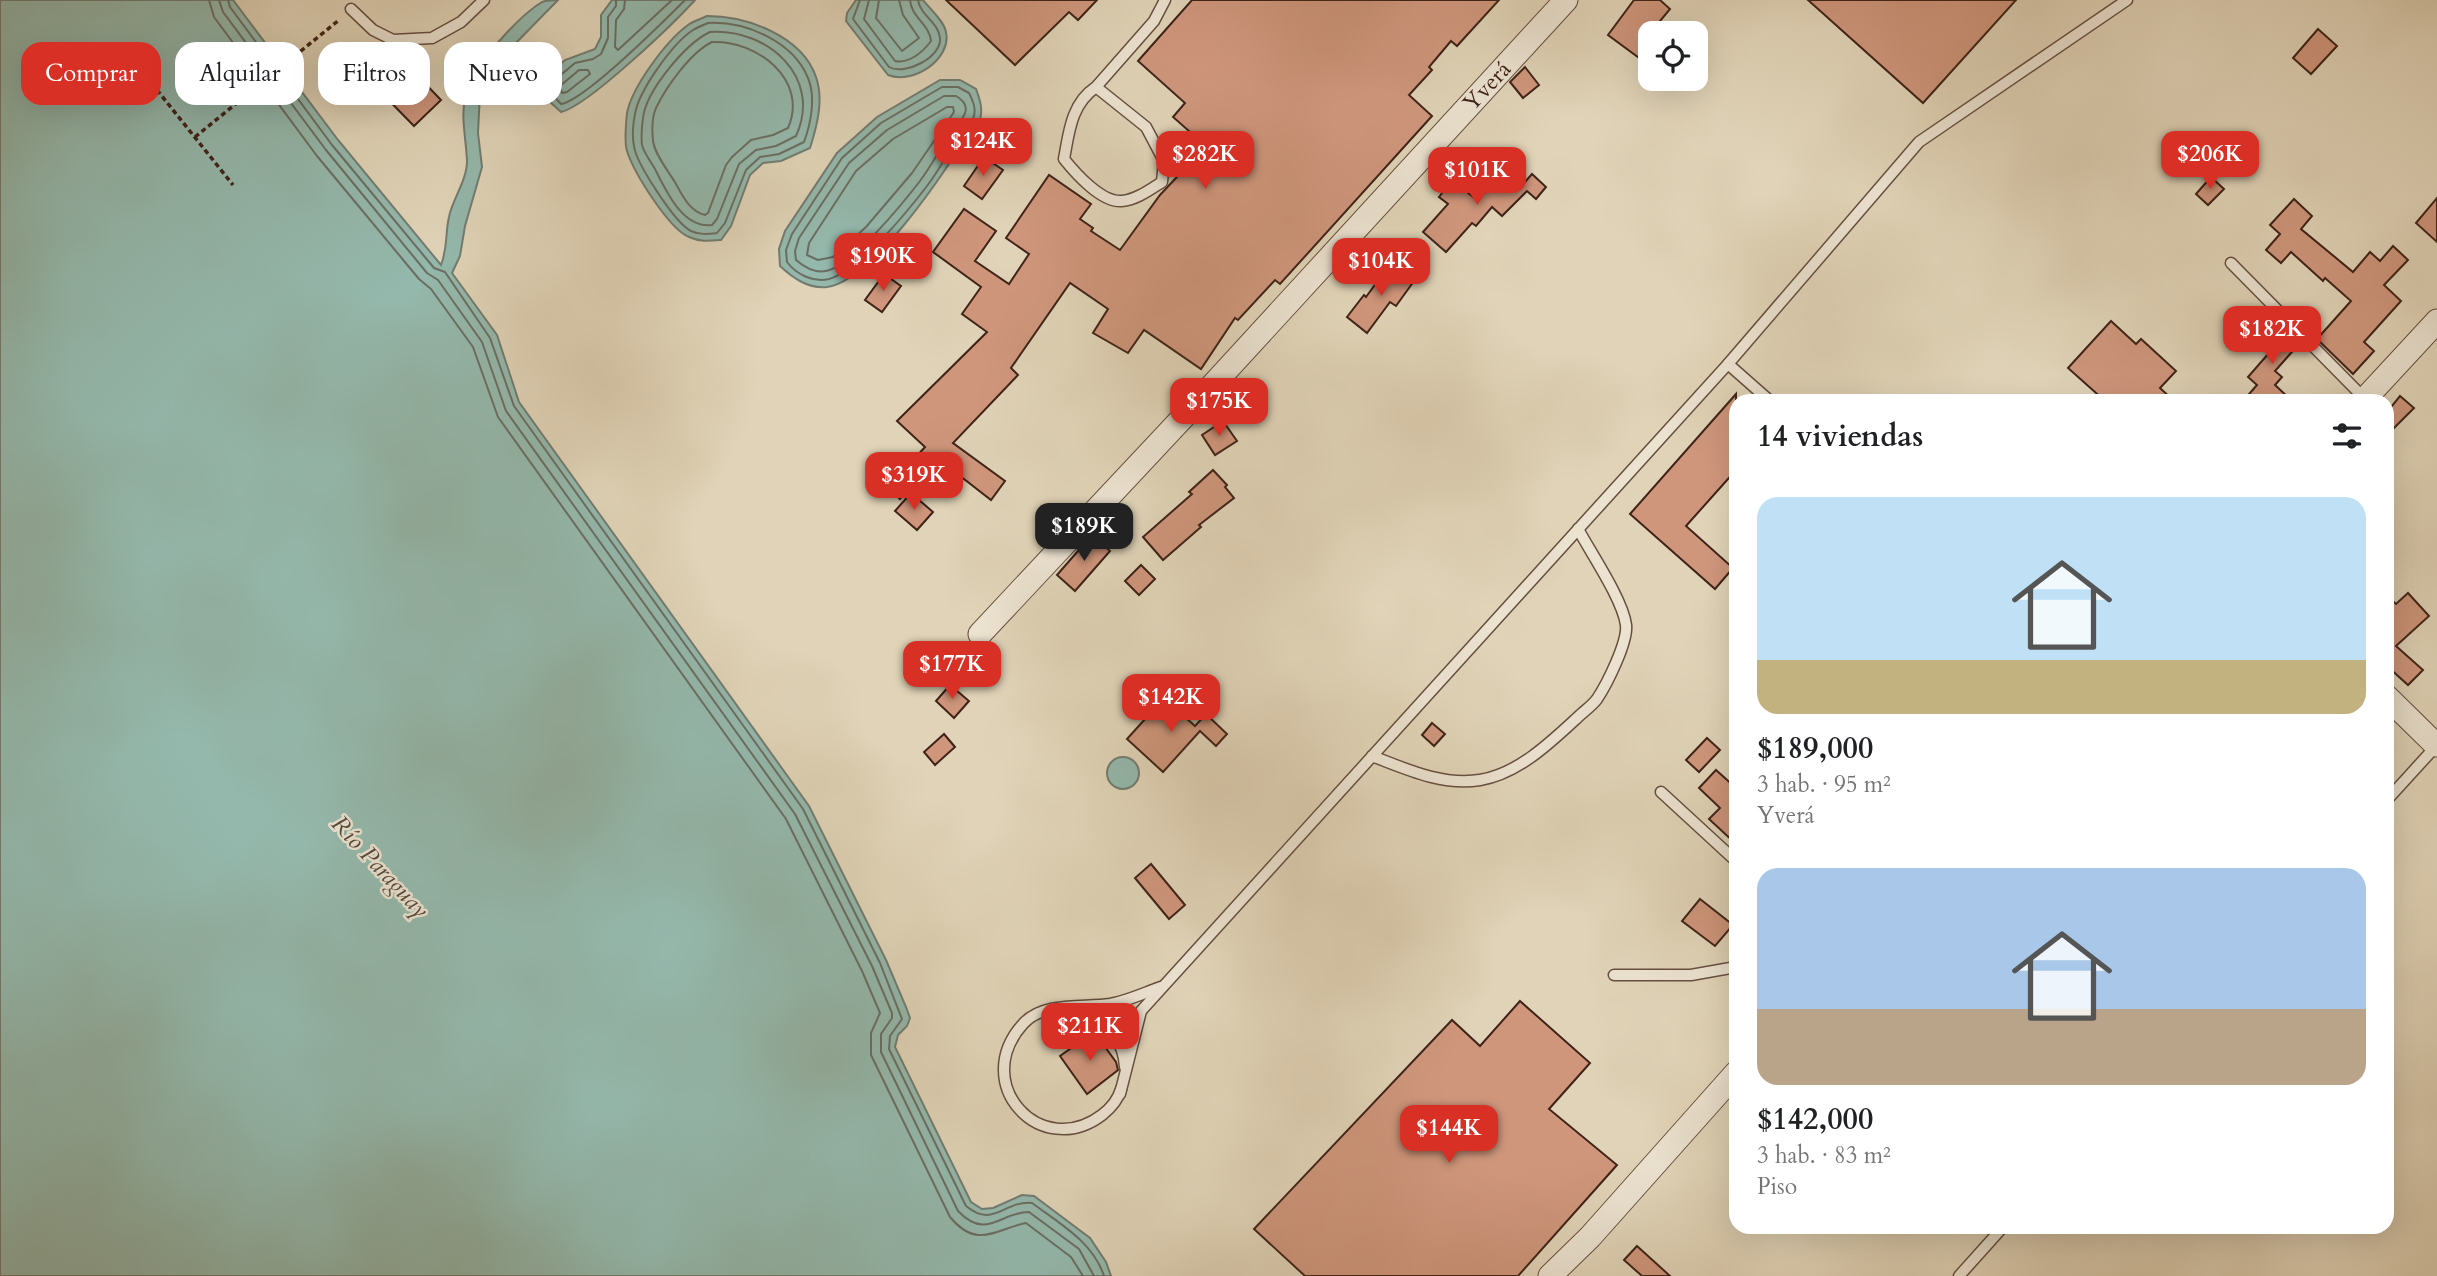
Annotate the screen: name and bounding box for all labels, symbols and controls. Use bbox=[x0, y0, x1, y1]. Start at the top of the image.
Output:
map controls bbox=[1638, 21, 1708, 91]
button: locate bbox=[1638, 21, 1708, 91]
chip: Comprar bbox=[21, 42, 161, 105]
chip: Alquilar bbox=[175, 42, 304, 105]
chip: Filtros bbox=[318, 42, 430, 105]
chip: Nuevo bbox=[444, 42, 562, 105]
street label: Yverá bbox=[1456, 54, 1518, 118]
pin: $124K bbox=[934, 118, 1032, 178]
text: $124K bbox=[950, 125, 1016, 156]
pin: $282K bbox=[1156, 132, 1254, 191]
pin: $206K bbox=[2161, 132, 2259, 191]
text: $282K bbox=[1172, 138, 1238, 169]
text: $206K bbox=[2177, 138, 2243, 169]
pin: $101K bbox=[1428, 148, 1526, 207]
text: $101K bbox=[1444, 154, 1510, 185]
pin: $190K bbox=[834, 233, 932, 293]
pin: $104K bbox=[1332, 238, 1430, 298]
text: $190K bbox=[850, 240, 916, 271]
text: $104K bbox=[1348, 245, 1414, 276]
pin: $182K bbox=[2223, 306, 2321, 366]
text: $182K bbox=[2239, 313, 2305, 344]
pin: $175K bbox=[1170, 378, 1268, 438]
text: $175K bbox=[1186, 385, 1252, 416]
text: 14 viviendas bbox=[1757, 416, 1923, 457]
icon: filters bbox=[2328, 417, 2366, 455]
pin: $319K bbox=[865, 452, 963, 512]
text: $319K bbox=[881, 459, 947, 490]
pin: $189K bbox=[1035, 504, 1133, 563]
text: $189K bbox=[1051, 510, 1117, 541]
icon: home bbox=[1999, 542, 2125, 668]
pin: $177K bbox=[903, 642, 1001, 701]
text: $177K bbox=[919, 648, 985, 679]
pin: $142K bbox=[1122, 674, 1220, 734]
text: $142K bbox=[1138, 681, 1204, 712]
text: $189,000 bbox=[1757, 728, 1873, 769]
text: 3 hab. · 95 m² bbox=[1757, 769, 1891, 800]
text: Yverá bbox=[1757, 800, 1815, 831]
water label: Río Paraguay bbox=[324, 808, 436, 926]
icon: home bbox=[1999, 913, 2125, 1039]
pin: $211K bbox=[1041, 1004, 1139, 1063]
text: $211K bbox=[1057, 1010, 1123, 1041]
text: $142,000 bbox=[1757, 1099, 1873, 1140]
pin: $144K bbox=[1400, 1106, 1498, 1165]
text: $144K bbox=[1416, 1112, 1482, 1143]
text: 3 hab. · 83 m² bbox=[1757, 1140, 1891, 1171]
text: Piso bbox=[1757, 1171, 1797, 1202]

